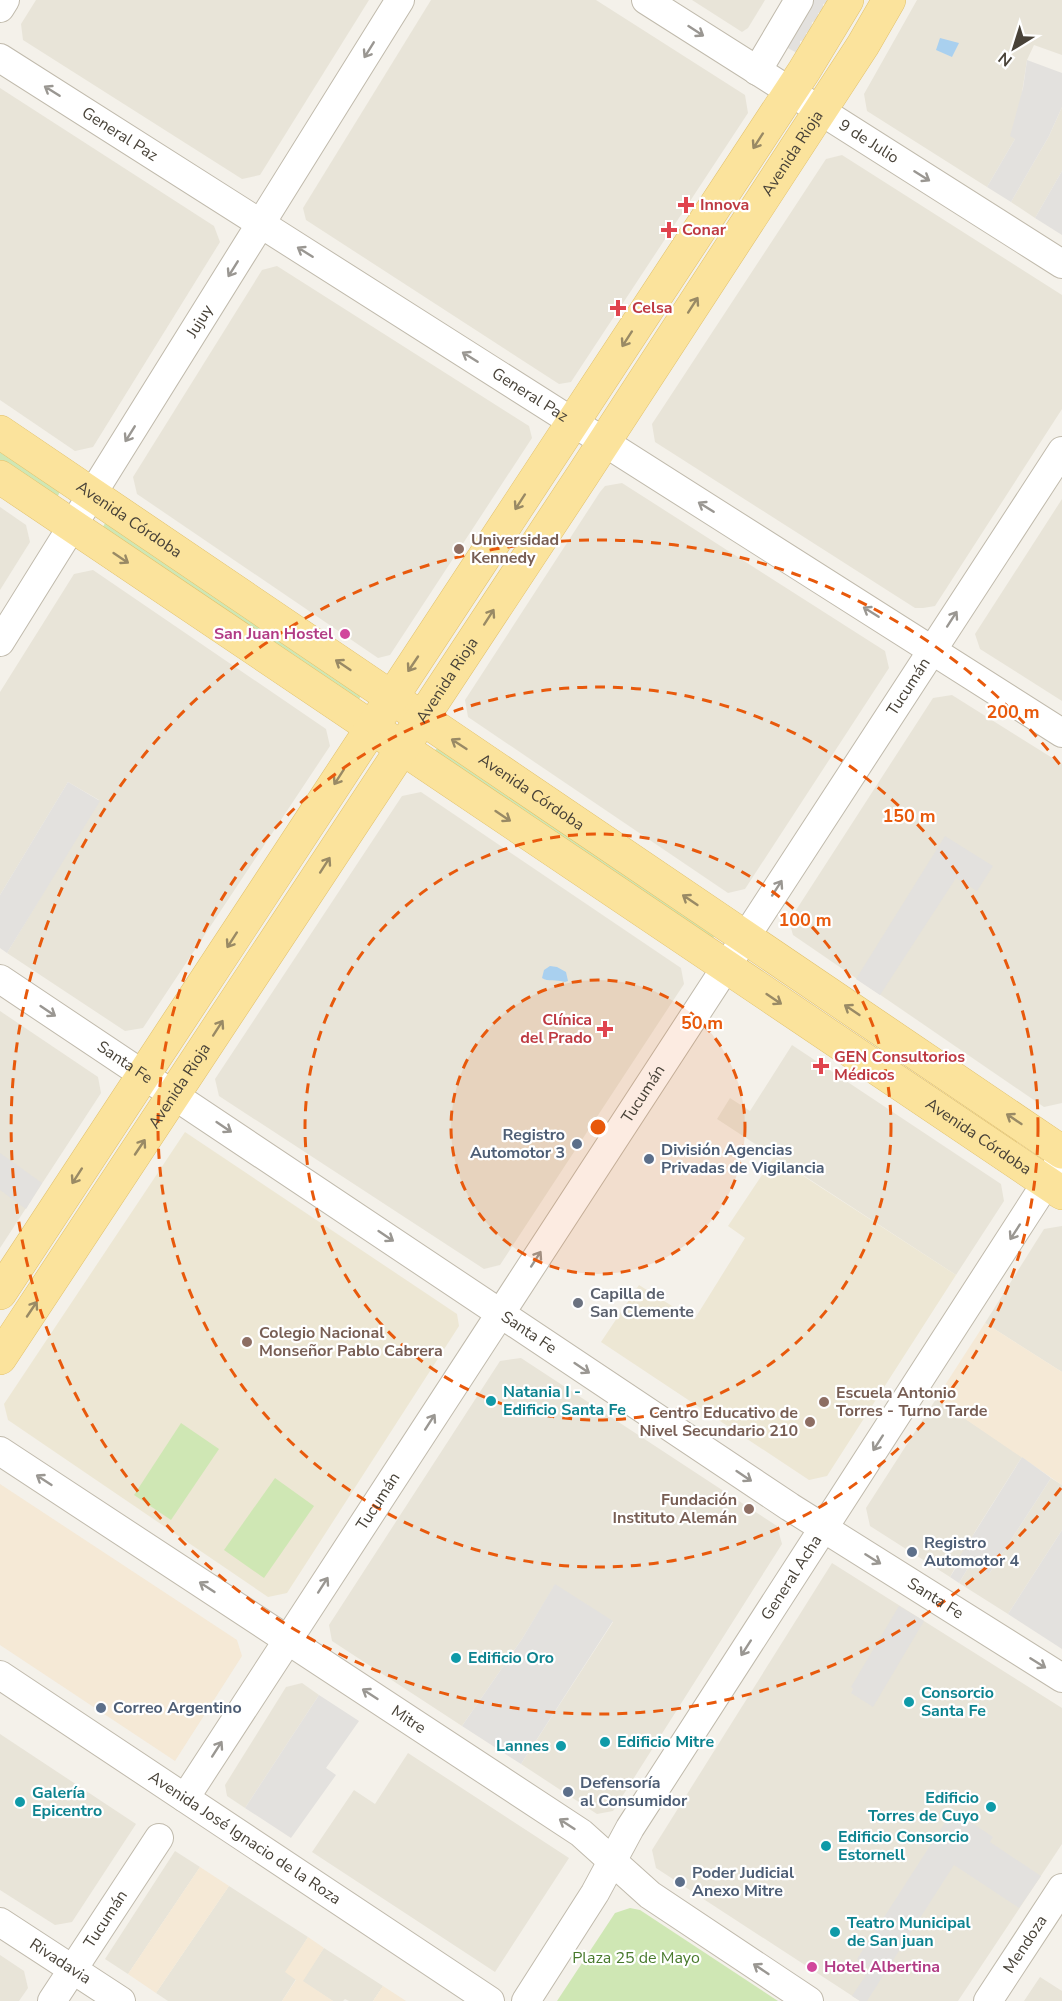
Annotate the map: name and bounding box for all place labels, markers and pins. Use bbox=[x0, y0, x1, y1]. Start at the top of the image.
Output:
place label: Innova bbox=[700, 194, 749, 216]
marker: Innova bbox=[677, 196, 695, 214]
place label: Conar bbox=[682, 219, 727, 241]
marker: Conar bbox=[660, 221, 678, 239]
place label: Celsa bbox=[632, 297, 673, 319]
marker: Celsa bbox=[609, 299, 627, 317]
place label: Universidad Kennedy bbox=[471, 529, 559, 569]
marker: Universidad Kennedy bbox=[452, 542, 466, 556]
place label: San Juan Hostel bbox=[214, 623, 333, 645]
marker: San Juan Hostel bbox=[338, 627, 352, 641]
place label: Clínica del Prado bbox=[520, 1009, 592, 1049]
marker: Clínica del Prado bbox=[596, 1020, 614, 1038]
place label: GEN Consultorios Médicos bbox=[834, 1046, 965, 1086]
marker: GEN Consultorios Médicos bbox=[812, 1057, 830, 1075]
centre of rings bbox=[588, 1117, 608, 1137]
place label: Registro Automotor 3 bbox=[470, 1124, 565, 1164]
marker: Registro Automotor 3 bbox=[570, 1137, 584, 1151]
place label: División Agencias Privadas de Vigilancia bbox=[661, 1139, 825, 1179]
marker: División Agencias Privadas de Vigilancia bbox=[642, 1152, 656, 1166]
place label: Capilla de San Clemente bbox=[590, 1283, 694, 1323]
marker: Capilla de San Clemente bbox=[571, 1296, 585, 1310]
place label: Colegio Nacional Monseñor Pablo Cabrera bbox=[259, 1322, 443, 1362]
marker: Colegio Nacional Monseñor Pablo Cabrera bbox=[240, 1335, 254, 1349]
place label: Natania I - Edificio Santa Fe bbox=[503, 1381, 626, 1421]
place label: Escuela Antonio Torres - Turno Tarde bbox=[836, 1382, 988, 1422]
marker: Natania I - Edificio Santa Fe bbox=[484, 1394, 498, 1408]
marker: Escuela Antonio Torres - Turno Tarde bbox=[817, 1395, 831, 1409]
place label: Centro Educativo de Nivel Secundario 210 bbox=[640, 1402, 798, 1442]
marker: Centro Educativo de Nivel Secundario 210 bbox=[803, 1415, 817, 1429]
place label: Fundación Instituto Alemán bbox=[612, 1489, 737, 1529]
marker: Fundación Instituto Alemán bbox=[742, 1502, 756, 1516]
place label: Registro Automotor 4 bbox=[924, 1532, 1019, 1572]
marker: Registro Automotor 4 bbox=[905, 1545, 919, 1559]
place label: Edificio Oro bbox=[468, 1647, 554, 1669]
marker: Edificio Oro bbox=[449, 1651, 463, 1665]
place label: Consorcio Santa Fe bbox=[921, 1682, 994, 1722]
marker: Consorcio Santa Fe bbox=[902, 1695, 916, 1709]
place label: Correo Argentino bbox=[113, 1697, 242, 1719]
marker: Correo Argentino bbox=[94, 1701, 108, 1715]
place label: Edificio Mitre bbox=[617, 1731, 714, 1753]
place label: Lannes bbox=[496, 1735, 549, 1757]
marker: Edificio Mitre bbox=[598, 1735, 612, 1749]
marker: Lannes bbox=[554, 1739, 568, 1753]
place label: Defensoría al Consumidor bbox=[580, 1772, 688, 1812]
place label: Galería Epicentro bbox=[32, 1782, 102, 1822]
marker: Defensoría al Consumidor bbox=[561, 1785, 575, 1799]
place label: Edificio Torres de Cuyo bbox=[868, 1787, 979, 1827]
marker: Galería Epicentro bbox=[13, 1795, 27, 1809]
marker: Edificio Torres de Cuyo bbox=[984, 1800, 998, 1814]
place label: Edificio Consorcio Estornell bbox=[838, 1826, 969, 1866]
marker: Edificio Consorcio Estornell bbox=[819, 1839, 833, 1853]
place label: Poder Judicial Anexo Mitre bbox=[692, 1862, 794, 1902]
marker: Poder Judicial Anexo Mitre bbox=[673, 1875, 687, 1889]
place label: Teatro Municipal de San juan bbox=[847, 1912, 971, 1952]
marker: Teatro Municipal de San juan bbox=[828, 1925, 842, 1939]
place label: Hotel Albertina bbox=[824, 1956, 940, 1978]
marker: Hotel Albertina bbox=[805, 1960, 819, 1974]

